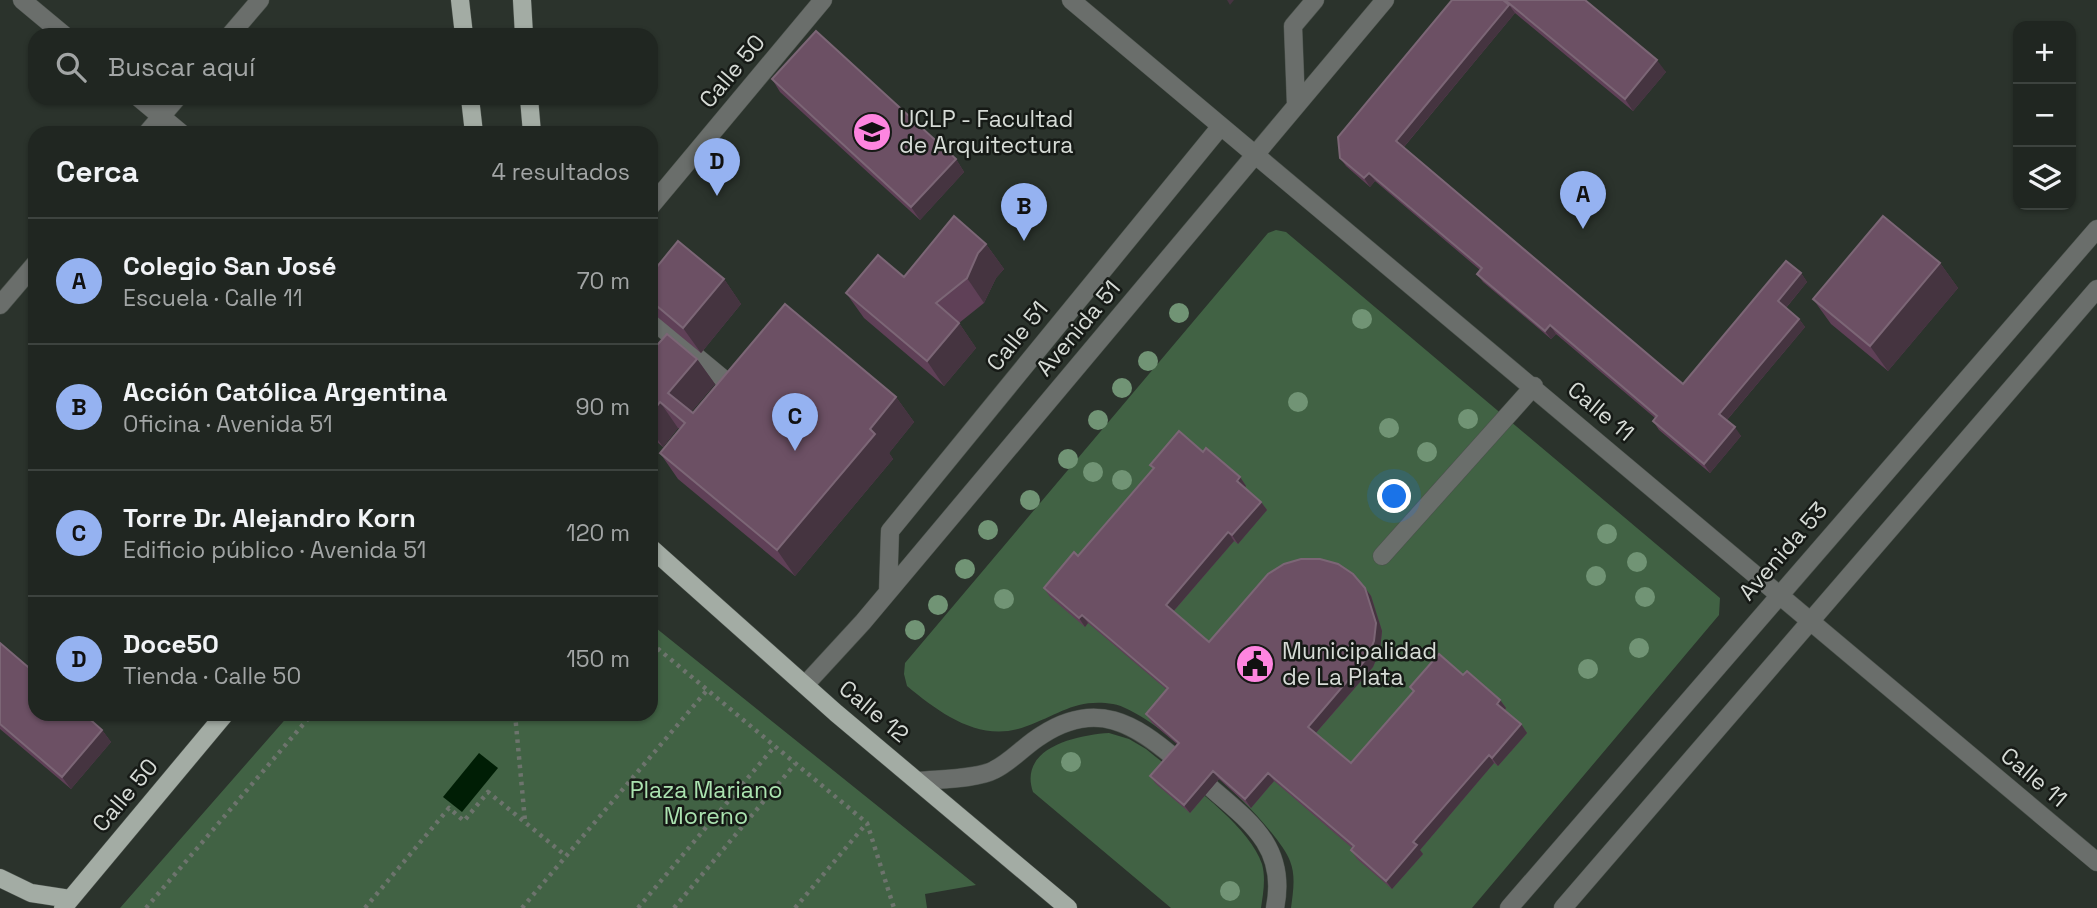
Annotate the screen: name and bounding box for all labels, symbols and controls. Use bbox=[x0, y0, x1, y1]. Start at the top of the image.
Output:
map controls bbox=[2013, 21, 2076, 210]
button: + bbox=[2013, 21, 2076, 84]
search box bbox=[28, 28, 658, 105]
street label: Calle 50 bbox=[692, 28, 772, 114]
icon: search bbox=[52, 48, 90, 86]
text: Buscar aquí bbox=[108, 50, 255, 84]
button: − bbox=[2013, 84, 2076, 147]
place label: UCLP - Facultad de Arquitectura bbox=[899, 104, 1074, 160]
school or university icon: UCLP - Facultad de Arquitectura bbox=[851, 111, 893, 153]
pin: D bbox=[694, 138, 740, 196]
button: layers bbox=[2013, 147, 2076, 210]
text: Cerca bbox=[56, 152, 139, 191]
text: 4 resultados bbox=[491, 157, 630, 187]
pin: A bbox=[1560, 171, 1606, 229]
pin: B bbox=[1001, 183, 1047, 241]
text: Colegio San José bbox=[123, 249, 336, 283]
text: A bbox=[72, 266, 86, 296]
text: 70 m bbox=[577, 266, 630, 296]
street label: Avenida 51 bbox=[1029, 274, 1127, 382]
text: Escuela · Calle 11 bbox=[123, 283, 303, 313]
street label: Calle 51 bbox=[980, 295, 1054, 377]
street label: Calle 11 bbox=[1561, 374, 1641, 448]
text: Acción Católica Argentina bbox=[123, 375, 447, 409]
text: B bbox=[71, 392, 87, 422]
text: 90 m bbox=[575, 392, 630, 422]
pin: C bbox=[772, 393, 818, 451]
text: Oficina · Avenida 51 bbox=[123, 409, 333, 439]
your location bbox=[1377, 479, 1411, 513]
street label: Avenida 53 bbox=[1732, 496, 1834, 606]
text: Torre Dr. Alejandro Korn bbox=[123, 501, 416, 535]
text: C bbox=[72, 518, 86, 548]
text: 120 m bbox=[566, 518, 630, 548]
text: Edificio público · Avenida 51 bbox=[123, 535, 426, 565]
text: Doce50 bbox=[123, 627, 219, 661]
place label: Municipalidad de La Plata bbox=[1282, 636, 1437, 692]
public building icon: Municipalidad de La Plata bbox=[1234, 643, 1276, 685]
text: D bbox=[71, 644, 87, 674]
text: 150 m bbox=[566, 644, 630, 674]
text: Tienda · Calle 50 bbox=[123, 661, 301, 691]
street label: Calle 12 bbox=[833, 673, 915, 749]
street label: Calle 11 bbox=[1994, 740, 2074, 814]
street label: Calle 50 bbox=[85, 752, 165, 838]
park label: Plaza Mariano Moreno bbox=[630, 775, 782, 831]

